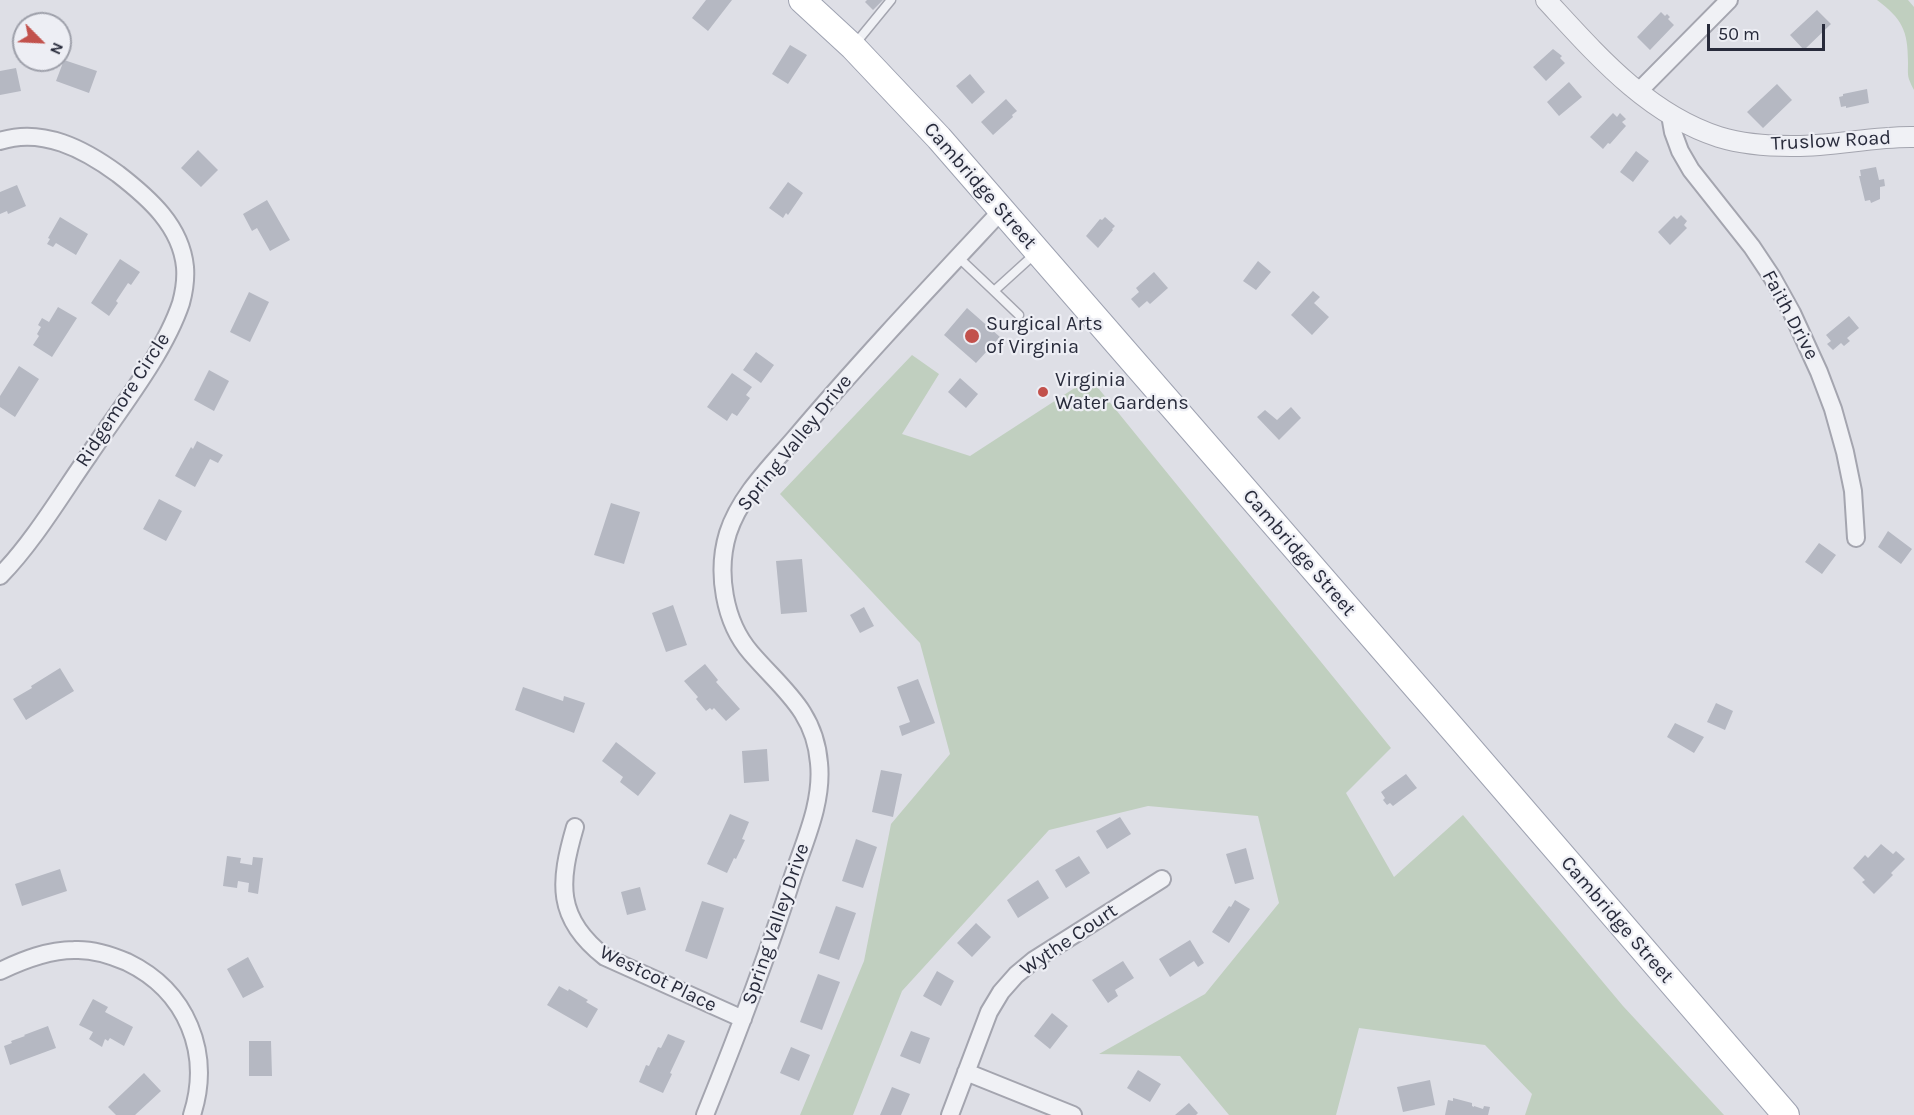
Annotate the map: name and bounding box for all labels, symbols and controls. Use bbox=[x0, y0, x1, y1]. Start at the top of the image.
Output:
north arrow bbox=[12, 12, 72, 72]
scale bar bbox=[1710, 12, 1828, 50]
text: 50 m bbox=[1718, 23, 1760, 45]
text: N bbox=[46, 40, 68, 58]
street label: Cambridge Street bbox=[918, 118, 1042, 254]
street label: Truslow Road bbox=[1770, 126, 1892, 156]
street label: Faith Drive bbox=[1756, 266, 1824, 364]
place label: Surgical Arts of Virginia bbox=[986, 312, 1103, 359]
marker: Surgical Arts of Virginia bbox=[963, 327, 981, 345]
street label: Ridgemore Circle bbox=[71, 328, 175, 472]
place label: Virginia Water Gardens bbox=[1055, 368, 1189, 415]
street label: Spring Valley Drive bbox=[733, 370, 857, 516]
marker: Virginia Water Gardens bbox=[1036, 385, 1050, 399]
street label: Cambridge Street bbox=[1237, 485, 1361, 621]
street label: Spring Valley Drive bbox=[737, 840, 815, 1008]
street label: Cambridge Street bbox=[1555, 852, 1679, 988]
street label: Wythe Court bbox=[1016, 899, 1122, 981]
street label: Westcot Place bbox=[596, 940, 720, 1018]

